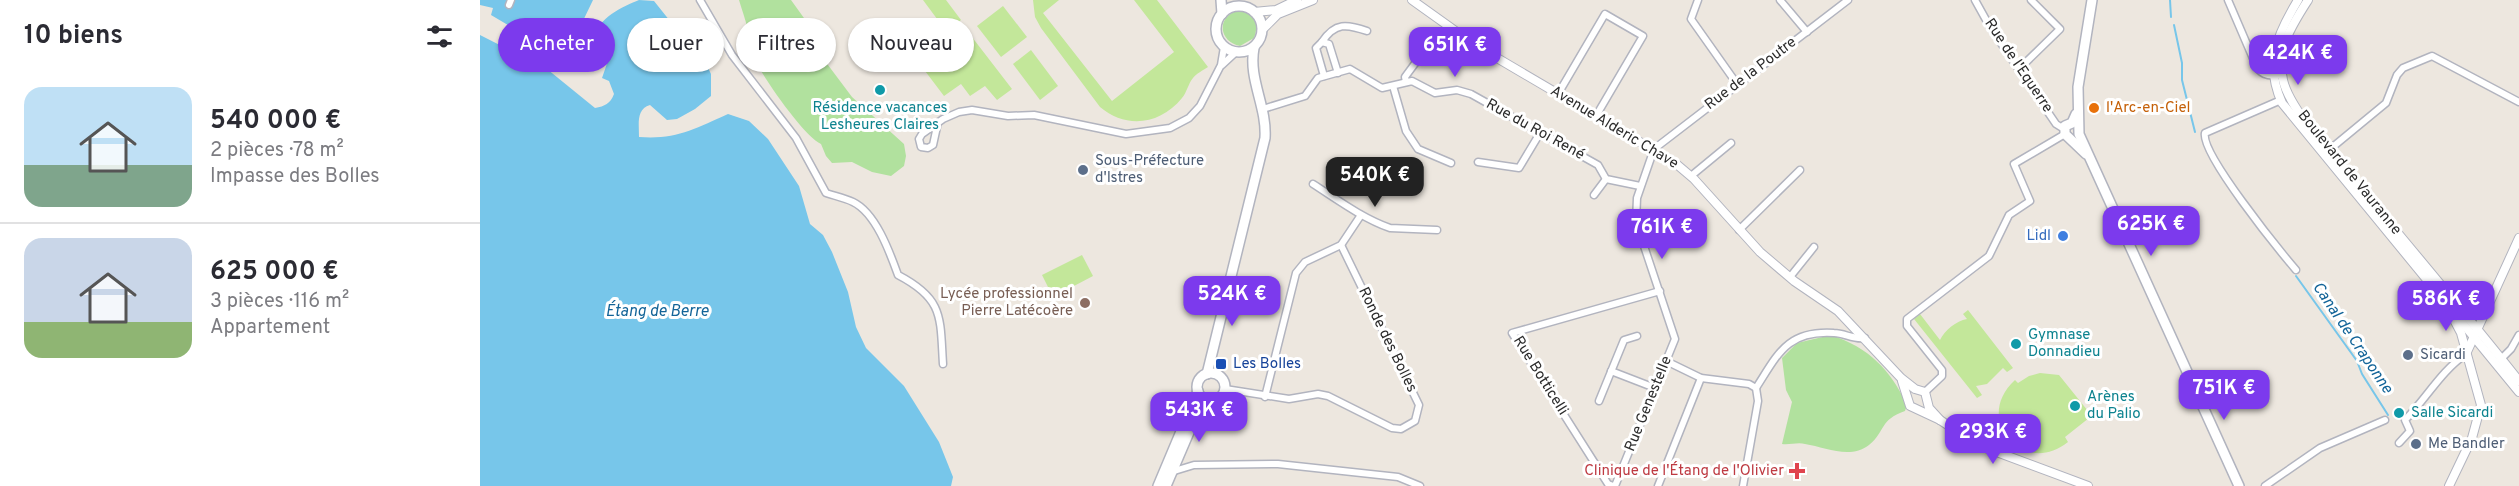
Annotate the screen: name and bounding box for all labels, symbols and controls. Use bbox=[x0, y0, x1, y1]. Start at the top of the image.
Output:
street label: Rue de l'Equerre bbox=[1979, 15, 2057, 117]
chip: Acheter bbox=[498, 18, 615, 72]
chip: Louer bbox=[627, 18, 724, 72]
chip: Filtres bbox=[736, 18, 836, 72]
chip: Nouveau bbox=[848, 18, 974, 72]
text: 10 biens bbox=[24, 20, 123, 53]
icon: filters bbox=[423, 20, 456, 53]
pin: 651K € bbox=[1406, 27, 1504, 78]
text: 651K € bbox=[1423, 33, 1487, 59]
street label: Rue de la Poutre bbox=[1701, 33, 1801, 115]
pin: 424K € bbox=[2249, 35, 2347, 86]
text: 424K € bbox=[2263, 41, 2333, 67]
street label: Avenue Alderic Chave bbox=[1546, 82, 1682, 174]
marker: Résidence vacances Lesheures Claires bbox=[873, 83, 887, 97]
street label: Rue du Roi René bbox=[1482, 95, 1588, 165]
place label: Résidence vacances Lesheures Claires bbox=[812, 99, 948, 135]
place label: l'Arc-en-Ciel bbox=[2106, 99, 2190, 118]
marker: l'Arc-en-Ciel bbox=[2087, 101, 2101, 115]
text: 540 000 € bbox=[210, 105, 341, 138]
street label: Boulevard de Vauranne bbox=[2293, 107, 2405, 239]
icon: home bbox=[72, 111, 144, 183]
text: 2 pièces · 78 m² bbox=[210, 138, 344, 164]
place label: Sous-Préfecture d'Istres bbox=[1095, 152, 1204, 188]
pin: 540K € bbox=[1326, 157, 1424, 208]
marker: Sous-Préfecture d'Istres bbox=[1076, 163, 1090, 177]
text: 540K € bbox=[1340, 163, 1410, 189]
text: Impasse des Bolles bbox=[210, 164, 380, 190]
pin: 625K € bbox=[2102, 206, 2200, 257]
pin: 761K € bbox=[1613, 209, 1711, 260]
text: 625K € bbox=[2117, 212, 2185, 238]
text: 761K € bbox=[1631, 215, 1693, 241]
place label: Lidl bbox=[2026, 227, 2051, 246]
marker: Lidl bbox=[2056, 229, 2070, 243]
text: 625 000 € bbox=[210, 256, 339, 289]
icon: home bbox=[72, 262, 144, 334]
pin: 524K € bbox=[1183, 276, 1281, 327]
water label: Canal de Craponne bbox=[2307, 278, 2397, 398]
pin: 586K € bbox=[2397, 281, 2495, 332]
text: 524K € bbox=[1197, 282, 1267, 308]
street label: Ronde des Bolles bbox=[1353, 284, 1421, 396]
place label: Lycée professionnel Pierre Latécoère bbox=[940, 285, 1073, 321]
text: 586K € bbox=[2412, 287, 2480, 313]
text: 3 pièces · 116 m² bbox=[210, 289, 349, 315]
marker: Lycée professionnel Pierre Latécoère bbox=[1078, 296, 1092, 310]
water label: Étang de Berre bbox=[606, 300, 709, 322]
text: Appartement bbox=[210, 315, 330, 341]
place label: Gymnase Donnadieu bbox=[2028, 326, 2100, 362]
street label: Rue Botticelli bbox=[1508, 333, 1572, 419]
marker: Gymnase Donnadieu bbox=[2009, 337, 2023, 351]
place label: Sicardi bbox=[2420, 346, 2466, 365]
marker: Sicardi bbox=[2401, 348, 2415, 362]
street label: Rue Genestelle bbox=[1621, 354, 1677, 454]
place label: Les Bolles bbox=[1233, 355, 1301, 374]
marker: Les Bolles bbox=[1214, 357, 1228, 371]
pin: 751K € bbox=[2175, 370, 2273, 421]
text: 751K € bbox=[2193, 376, 2255, 402]
place label: Arènes du Palio bbox=[2087, 388, 2141, 424]
pin: 543K € bbox=[1150, 392, 1248, 443]
text: 543K € bbox=[1164, 398, 1234, 424]
marker: Arènes du Palio bbox=[2068, 399, 2082, 413]
place label: Salle Sicardi bbox=[2411, 404, 2493, 423]
marker: Salle Sicardi bbox=[2392, 406, 2406, 420]
pin: 293K € bbox=[1944, 414, 2042, 465]
text: 293K € bbox=[1959, 420, 2027, 446]
place label: Me Bandler bbox=[2428, 435, 2505, 454]
marker: Me Bandler bbox=[2409, 437, 2423, 451]
place label: Clinique de l'Étang de l'Olivier bbox=[1584, 461, 1784, 481]
marker: Clinique de l'Étang de l'Olivier bbox=[1788, 462, 1806, 480]

